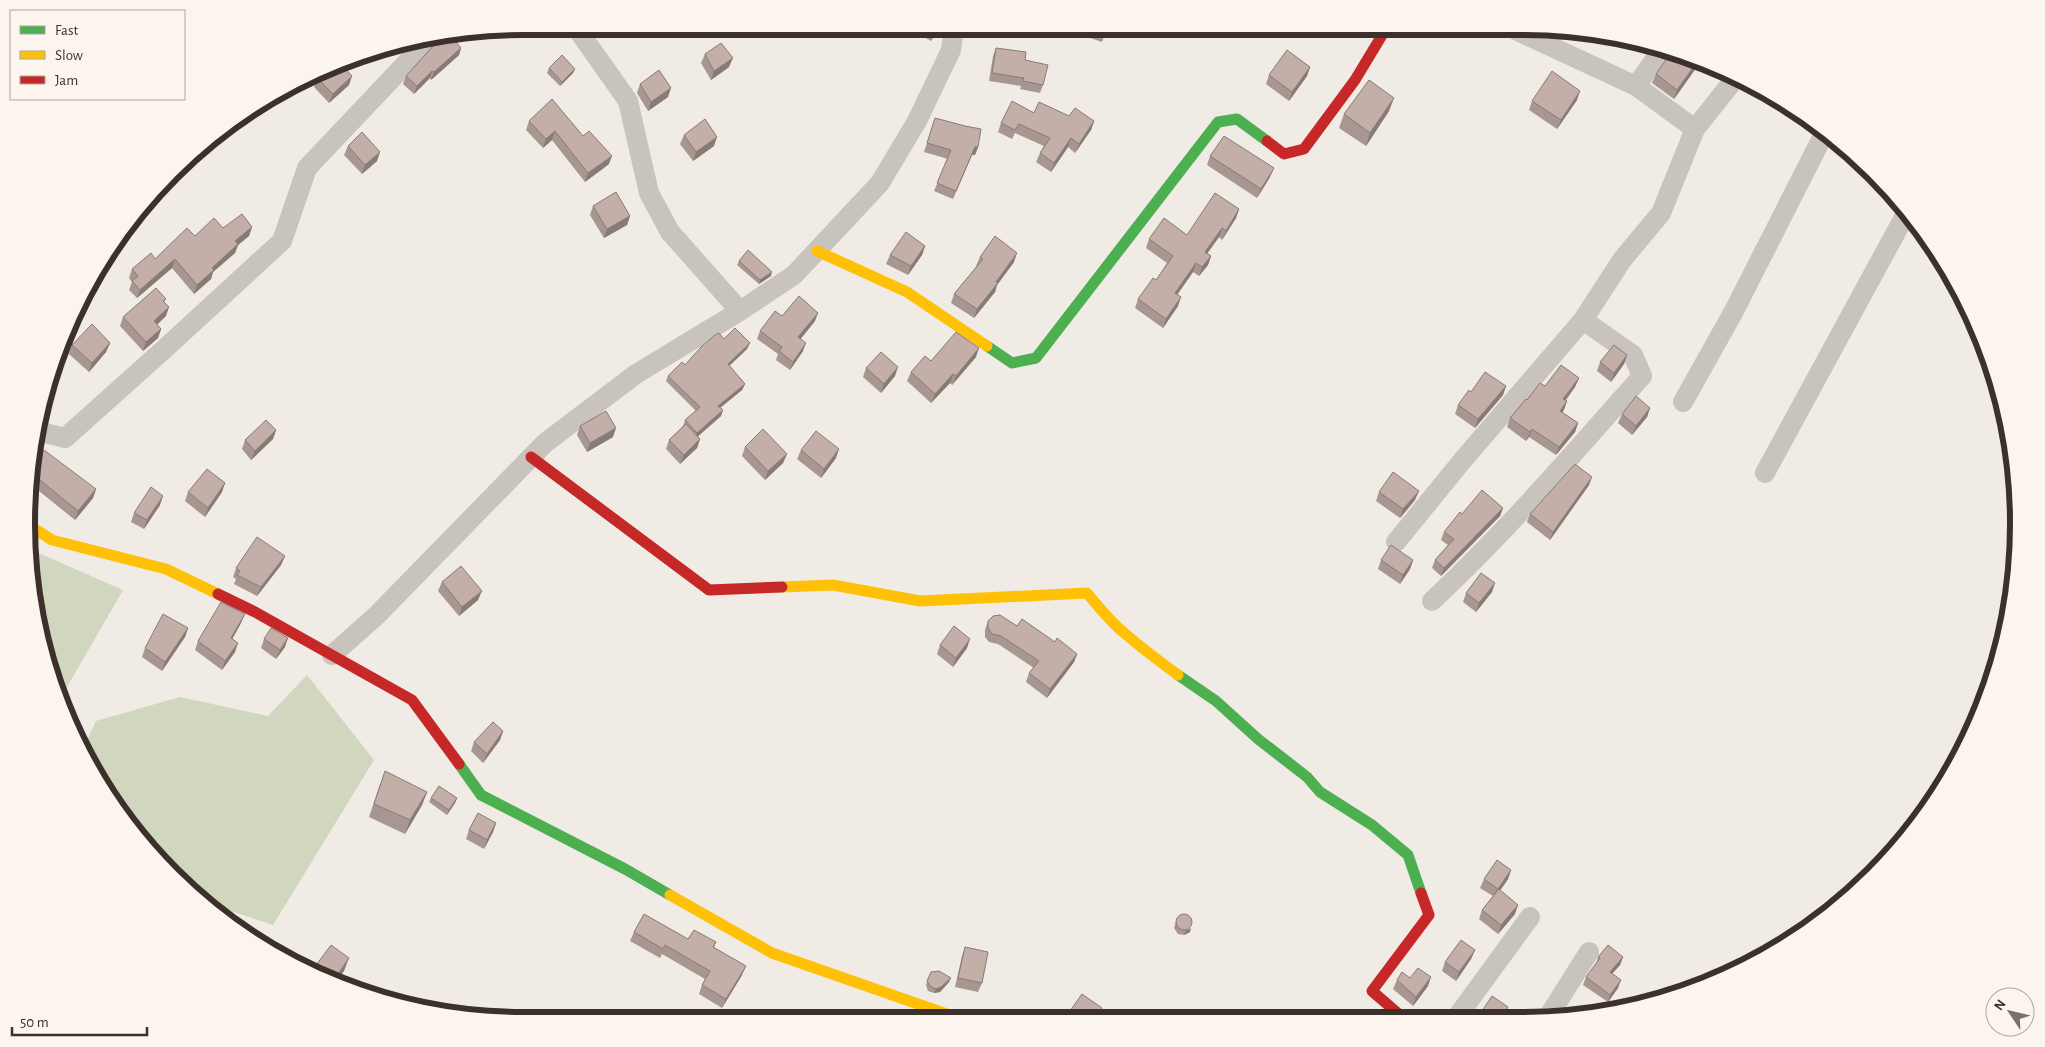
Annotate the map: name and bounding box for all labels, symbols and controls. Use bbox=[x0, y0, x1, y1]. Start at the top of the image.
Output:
legend bbox=[10, 10, 185, 100]
text: Fast bbox=[55, 23, 79, 38]
text: Slow bbox=[55, 48, 83, 63]
text: Jam bbox=[55, 73, 78, 88]
north arrow bbox=[1985, 987, 2035, 1037]
text: N bbox=[1992, 997, 2009, 1013]
scale bar bbox=[12, 1004, 148, 1036]
text: 50 m bbox=[20, 1015, 49, 1030]

